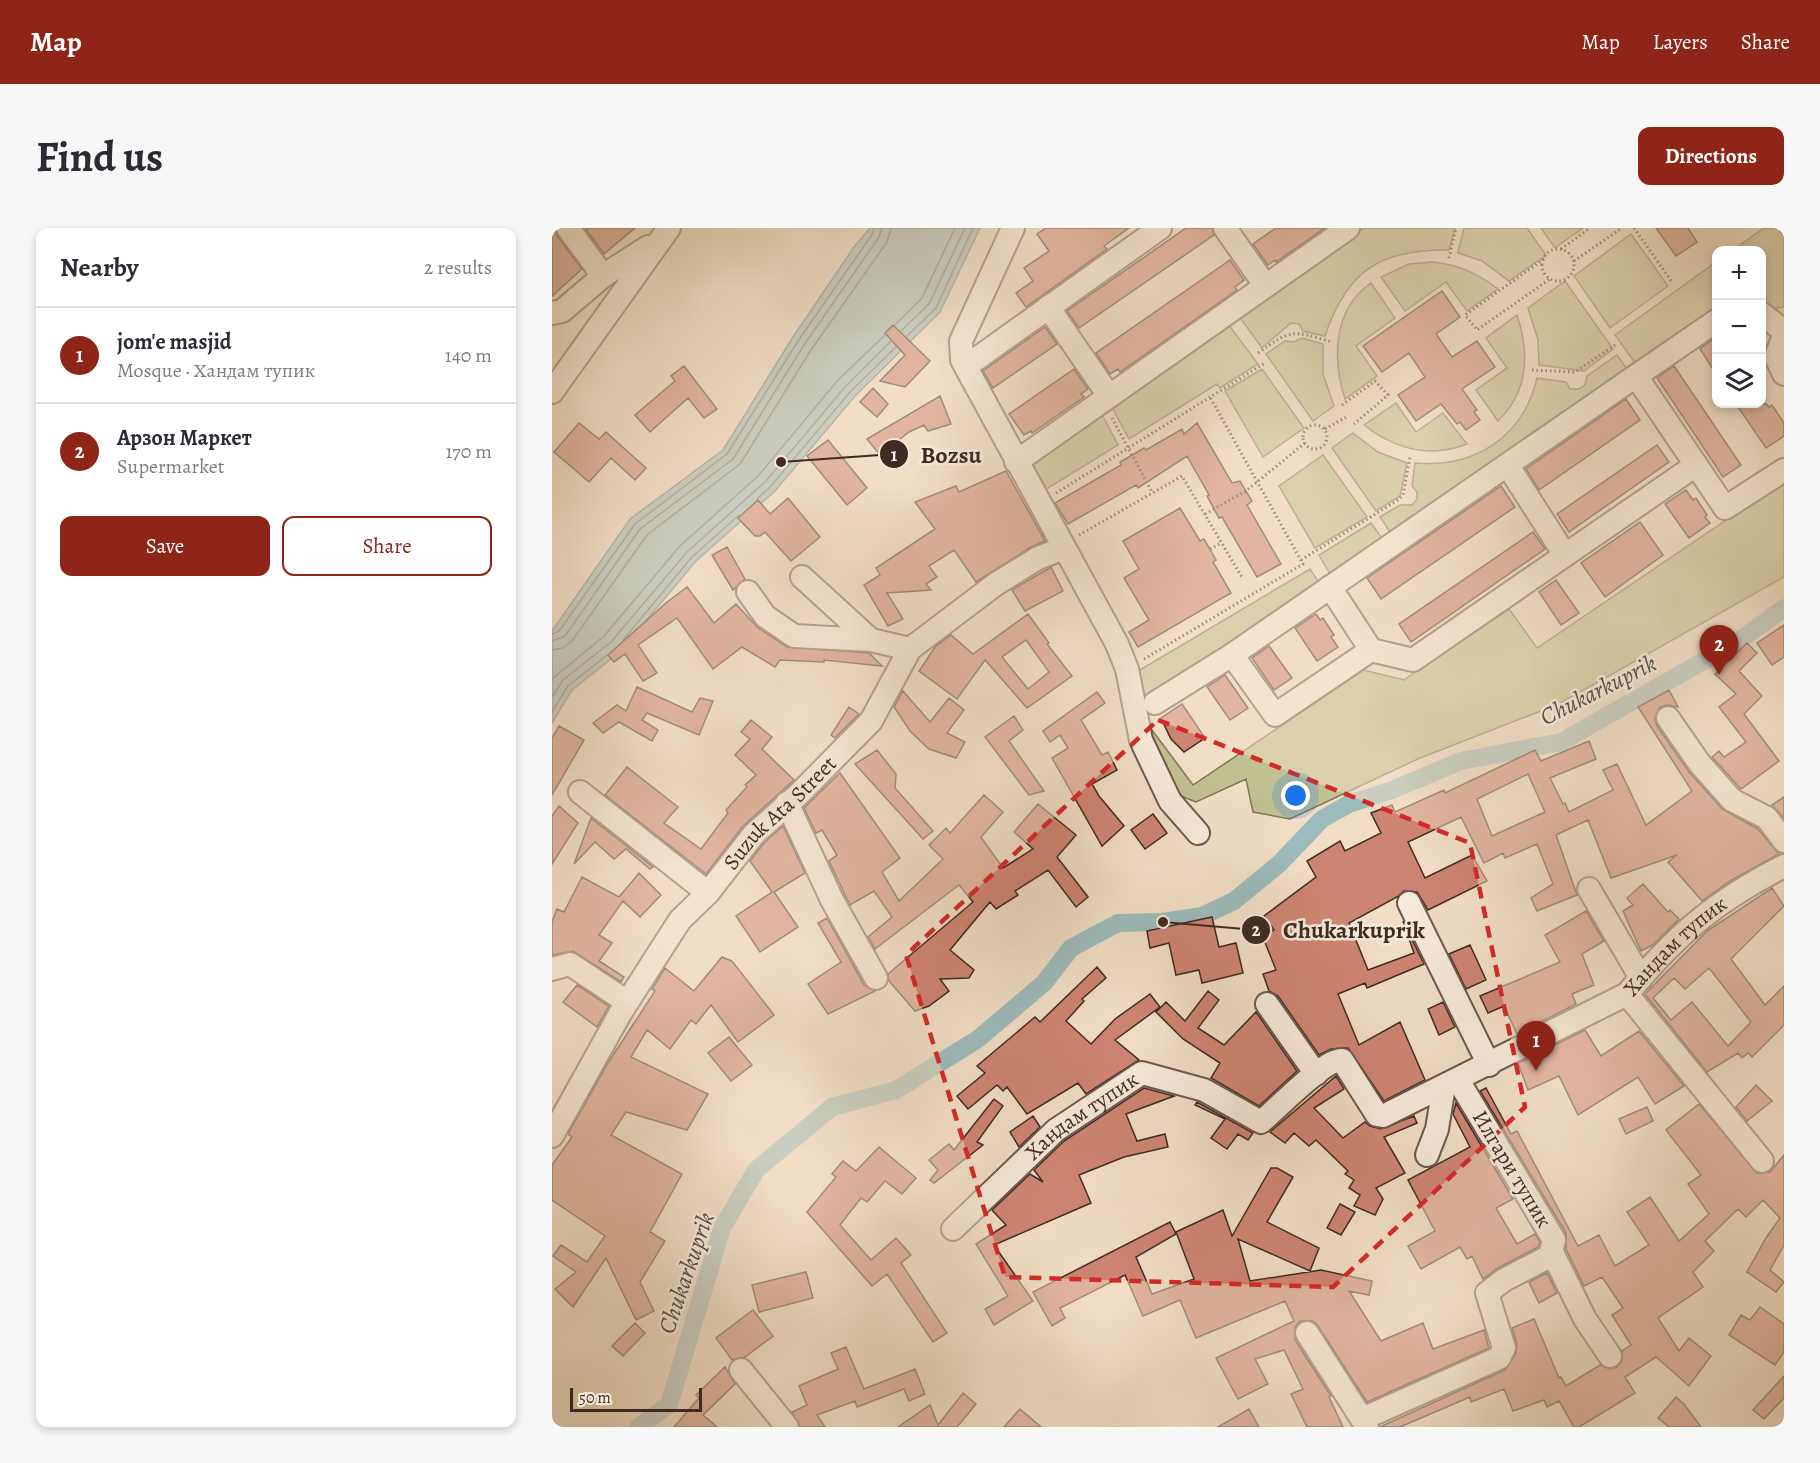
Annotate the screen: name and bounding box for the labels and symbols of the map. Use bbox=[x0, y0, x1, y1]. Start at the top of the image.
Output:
callout: Bozsu bbox=[879, 433, 994, 475]
text: Bozsu bbox=[920, 439, 982, 471]
text: 1 bbox=[891, 443, 898, 467]
pin: 2 bbox=[1700, 626, 1738, 675]
water label: Chukarkuprik bbox=[1534, 647, 1662, 733]
street label: Suzuk Ata Street bbox=[716, 749, 843, 876]
your location bbox=[1281, 781, 1310, 810]
street label: Хандам тупик bbox=[1616, 889, 1733, 1003]
callout: Chukarkuprik bbox=[1241, 909, 1437, 951]
text: Chukarkuprik bbox=[1283, 914, 1426, 946]
text: 2 bbox=[1252, 918, 1261, 942]
pin: 1 bbox=[1516, 1022, 1556, 1071]
street label: Хандам тупик bbox=[1018, 1064, 1144, 1167]
street label: Илгари тупик bbox=[1465, 1105, 1559, 1233]
water label: Chukarkuprik bbox=[650, 1208, 722, 1338]
scale bar bbox=[570, 1385, 702, 1412]

